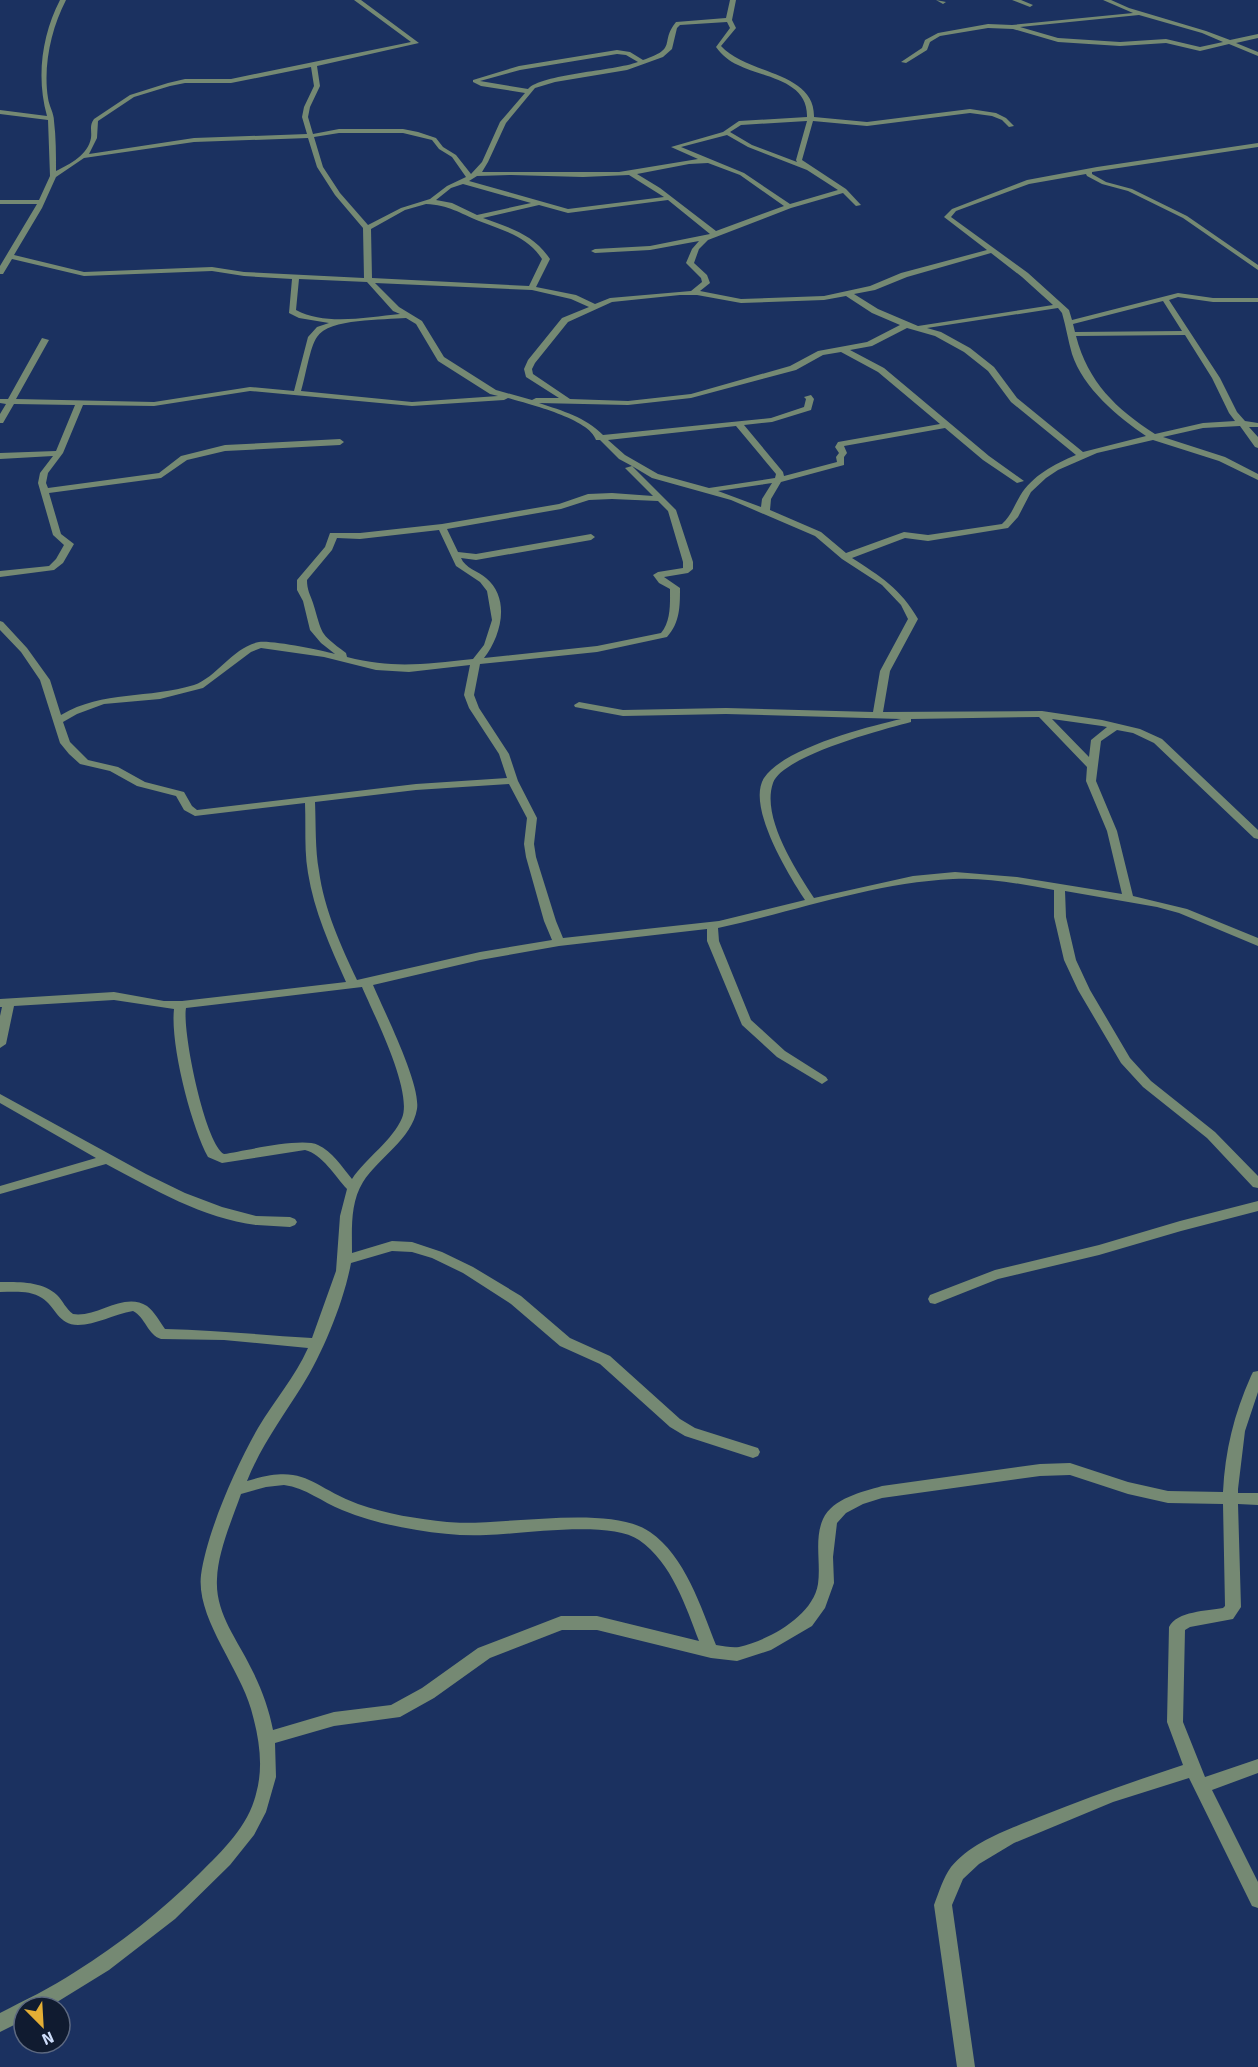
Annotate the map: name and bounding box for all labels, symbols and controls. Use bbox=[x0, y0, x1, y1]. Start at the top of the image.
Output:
north arrow bbox=[12, 1995, 72, 2055]
text: N bbox=[39, 2026, 57, 2049]

